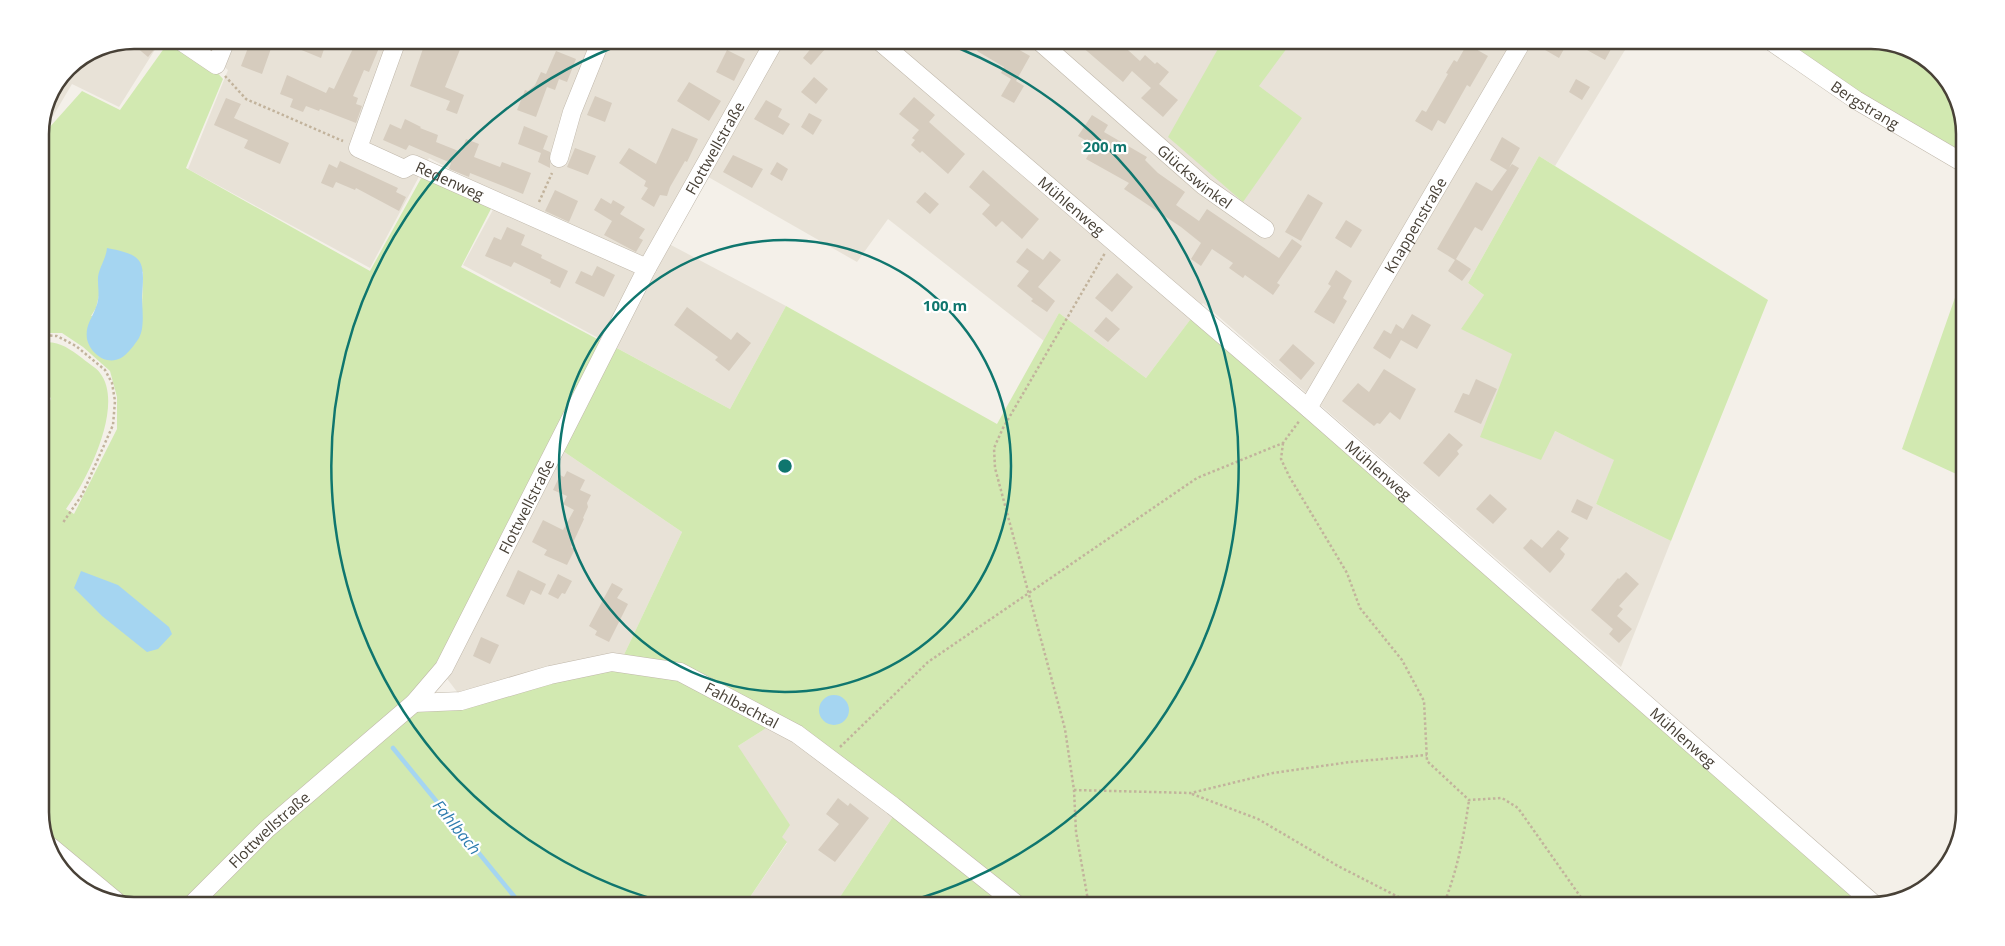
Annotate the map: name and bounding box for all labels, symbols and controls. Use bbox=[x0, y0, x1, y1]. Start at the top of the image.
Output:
street label: Bergstrang bbox=[1827, 76, 1903, 133]
street label: Flottwellstraße bbox=[680, 98, 749, 198]
text: 200 m bbox=[1083, 136, 1127, 156]
street label: Glückswinkel bbox=[1153, 140, 1236, 213]
street label: Redenweg bbox=[413, 156, 487, 204]
street label: Mühlenweg bbox=[1034, 172, 1109, 240]
street label: Knappenstraße bbox=[1379, 173, 1451, 276]
text: 100 m bbox=[923, 295, 967, 315]
street label: Mühlenweg bbox=[1341, 436, 1416, 504]
street label: Flottwellstraße bbox=[494, 455, 558, 557]
centre of rings bbox=[776, 457, 794, 475]
street label: Fahlbachtal bbox=[702, 677, 782, 733]
street label: Mühlenweg bbox=[1646, 703, 1721, 771]
street label: Flottwellstraße bbox=[224, 787, 314, 872]
water label: Fahlbach bbox=[428, 795, 486, 859]

